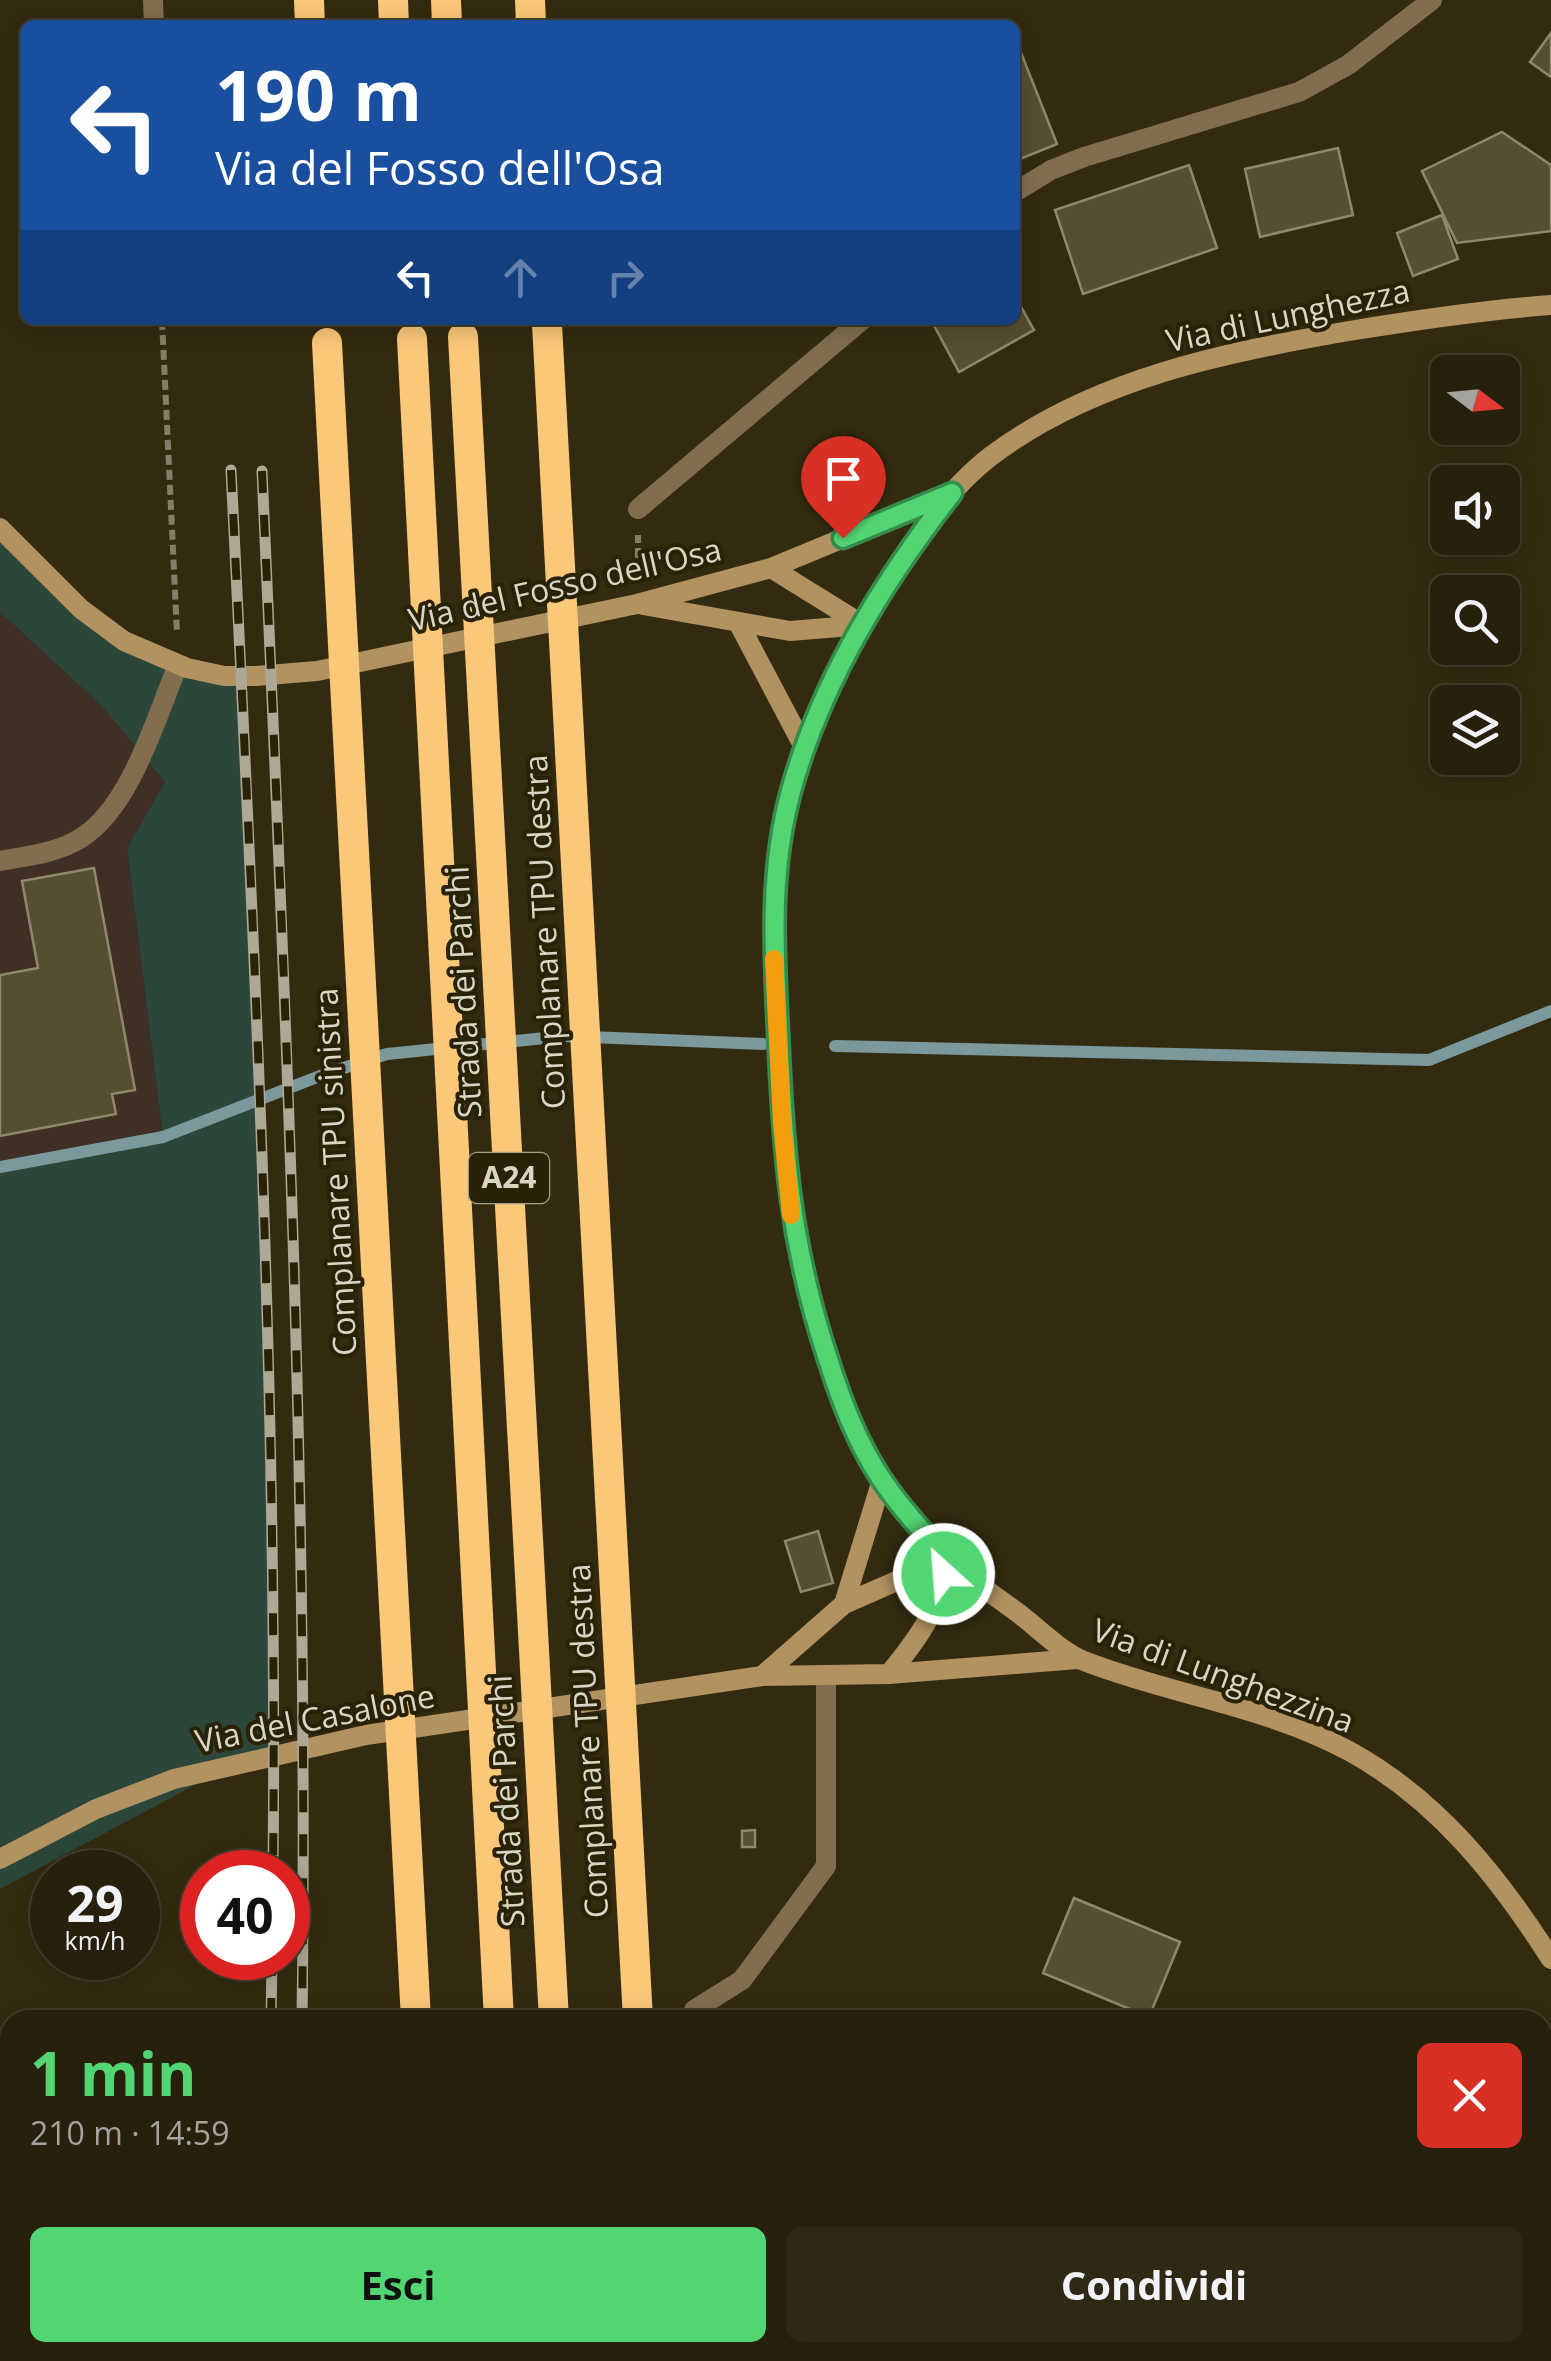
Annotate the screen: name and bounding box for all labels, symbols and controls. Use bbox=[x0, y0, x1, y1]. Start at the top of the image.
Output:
text: 190 m bbox=[215, 46, 422, 142]
icon: left bbox=[50, 60, 180, 190]
text: Via del Fosso dell'Osa bbox=[215, 137, 665, 198]
icon: left bbox=[388, 250, 443, 305]
icon: ahead bbox=[493, 250, 548, 305]
icon: right bbox=[598, 250, 653, 305]
street label: Via di Lunghezza bbox=[1162, 268, 1413, 361]
north arrow bbox=[1430, 355, 1520, 445]
map controls bbox=[1430, 355, 1520, 775]
pin bbox=[801, 436, 886, 539]
icon: arrive bbox=[816, 451, 871, 506]
button: sound bbox=[1430, 465, 1520, 555]
street label: Via del Fosso dell'Osa bbox=[404, 527, 725, 640]
button: search bbox=[1430, 575, 1520, 665]
button: layers bbox=[1430, 685, 1520, 775]
street label: Complanare TPU destra bbox=[513, 754, 574, 1110]
street label: Strada dei Parchi bbox=[434, 865, 491, 1119]
street label: Complanare TPU sinistra bbox=[303, 987, 366, 1357]
road number: A24 bbox=[469, 1153, 549, 1203]
position arrow bbox=[892, 1522, 996, 1626]
street label: Complanare TPU destra bbox=[556, 1563, 617, 1919]
street label: Via di Lunghezzina bbox=[1087, 1607, 1360, 1742]
street label: Via del Casalone bbox=[191, 1673, 438, 1762]
street label: Strada dei Parchi bbox=[477, 1674, 534, 1928]
speed limit sign: 40 bbox=[180, 1850, 310, 1980]
text: 29 bbox=[66, 1869, 124, 1937]
text: km/h bbox=[65, 1923, 125, 1957]
text: 1 min bbox=[30, 2032, 197, 2114]
button: close bbox=[1417, 2043, 1522, 2148]
text: 210 m · 14:59 bbox=[30, 2111, 229, 2154]
button: Esci bbox=[30, 2227, 766, 2342]
button: Condividi bbox=[786, 2227, 1522, 2342]

